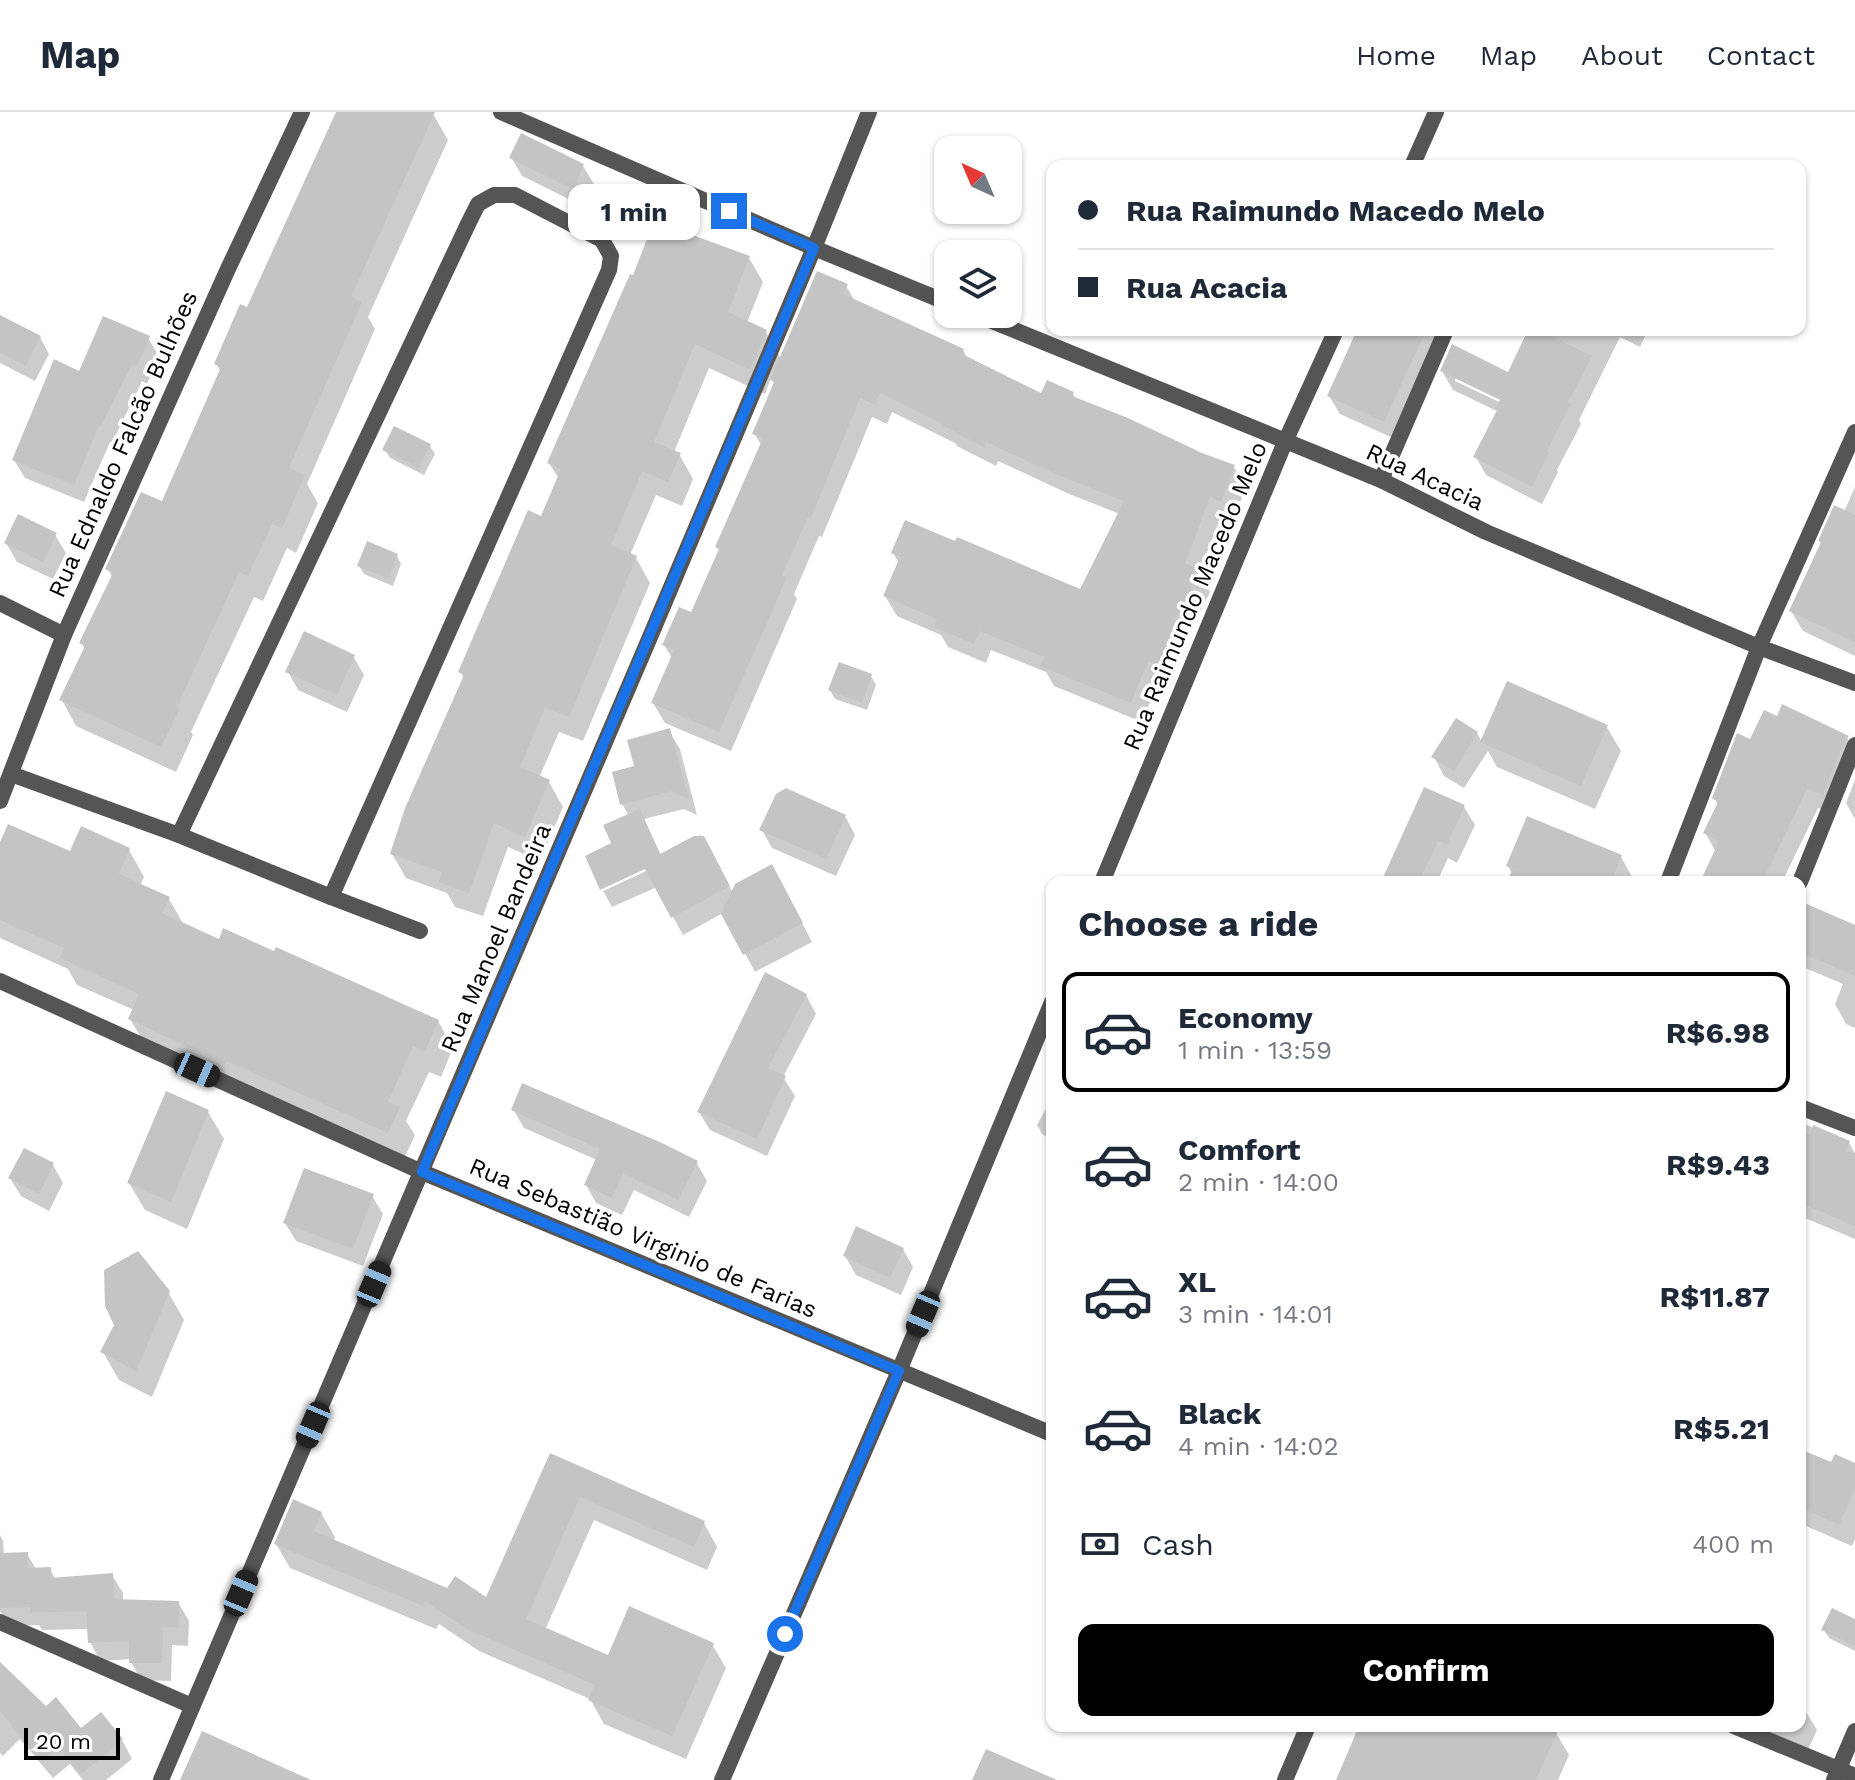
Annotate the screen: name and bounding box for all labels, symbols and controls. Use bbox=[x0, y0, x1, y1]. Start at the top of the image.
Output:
text: Map bbox=[40, 33, 120, 77]
text: Home bbox=[1356, 39, 1436, 72]
text: Map bbox=[1480, 39, 1537, 72]
text: About bbox=[1581, 39, 1663, 72]
text: Contact bbox=[1707, 39, 1815, 72]
north arrow bbox=[934, 136, 1022, 224]
map controls bbox=[934, 136, 1022, 328]
callout: 1 min bbox=[569, 183, 701, 239]
route end bbox=[711, 193, 747, 229]
text: Rua Raimundo Macedo Melo bbox=[1126, 193, 1545, 228]
text: 1 min bbox=[601, 197, 667, 227]
button: layers bbox=[934, 240, 1022, 328]
text: Rua Acacia bbox=[1126, 270, 1287, 305]
street label: Rua Ednaldo Falcão Bulhões bbox=[43, 286, 203, 602]
street label: Rua Raimundo Macedo Melo bbox=[1117, 437, 1273, 755]
street label: Rua Acacia bbox=[1362, 438, 1488, 516]
street label: Rua Manoel Bandeira bbox=[435, 819, 557, 1057]
text: Choose a ride bbox=[1078, 903, 1318, 945]
icon: car bbox=[1082, 996, 1154, 1068]
text: Economy bbox=[1178, 1000, 1313, 1035]
text: R$6.98 bbox=[1666, 1015, 1770, 1050]
text: 1 min · 13:59 bbox=[1178, 1035, 1332, 1065]
car bbox=[170, 1049, 224, 1091]
icon: car bbox=[1082, 1128, 1154, 1200]
text: Comfort bbox=[1178, 1132, 1300, 1167]
text: R$9.43 bbox=[1666, 1147, 1770, 1182]
street label: Rua Sebastião Virginio de Farias bbox=[465, 1152, 821, 1324]
text: 2 min · 14:00 bbox=[1178, 1167, 1339, 1197]
car bbox=[354, 1257, 394, 1311]
icon: car bbox=[1082, 1260, 1154, 1332]
text: XL bbox=[1178, 1264, 1216, 1299]
text: R$11.87 bbox=[1660, 1279, 1770, 1314]
car bbox=[903, 1287, 943, 1341]
text: 3 min · 14:01 bbox=[1178, 1299, 1333, 1329]
icon: car bbox=[1082, 1392, 1154, 1464]
text: Black bbox=[1178, 1396, 1262, 1431]
car bbox=[293, 1398, 333, 1452]
text: R$5.21 bbox=[1673, 1411, 1770, 1446]
text: 4 min · 14:02 bbox=[1178, 1431, 1339, 1461]
icon: cash bbox=[1078, 1522, 1122, 1566]
text: Cash bbox=[1142, 1527, 1214, 1562]
text: 400 m bbox=[1692, 1529, 1774, 1559]
car bbox=[221, 1566, 261, 1620]
route start bbox=[767, 1616, 803, 1652]
button: Confirm bbox=[1078, 1624, 1774, 1716]
scale bar bbox=[24, 1724, 120, 1760]
text: 20 m bbox=[36, 1729, 91, 1754]

